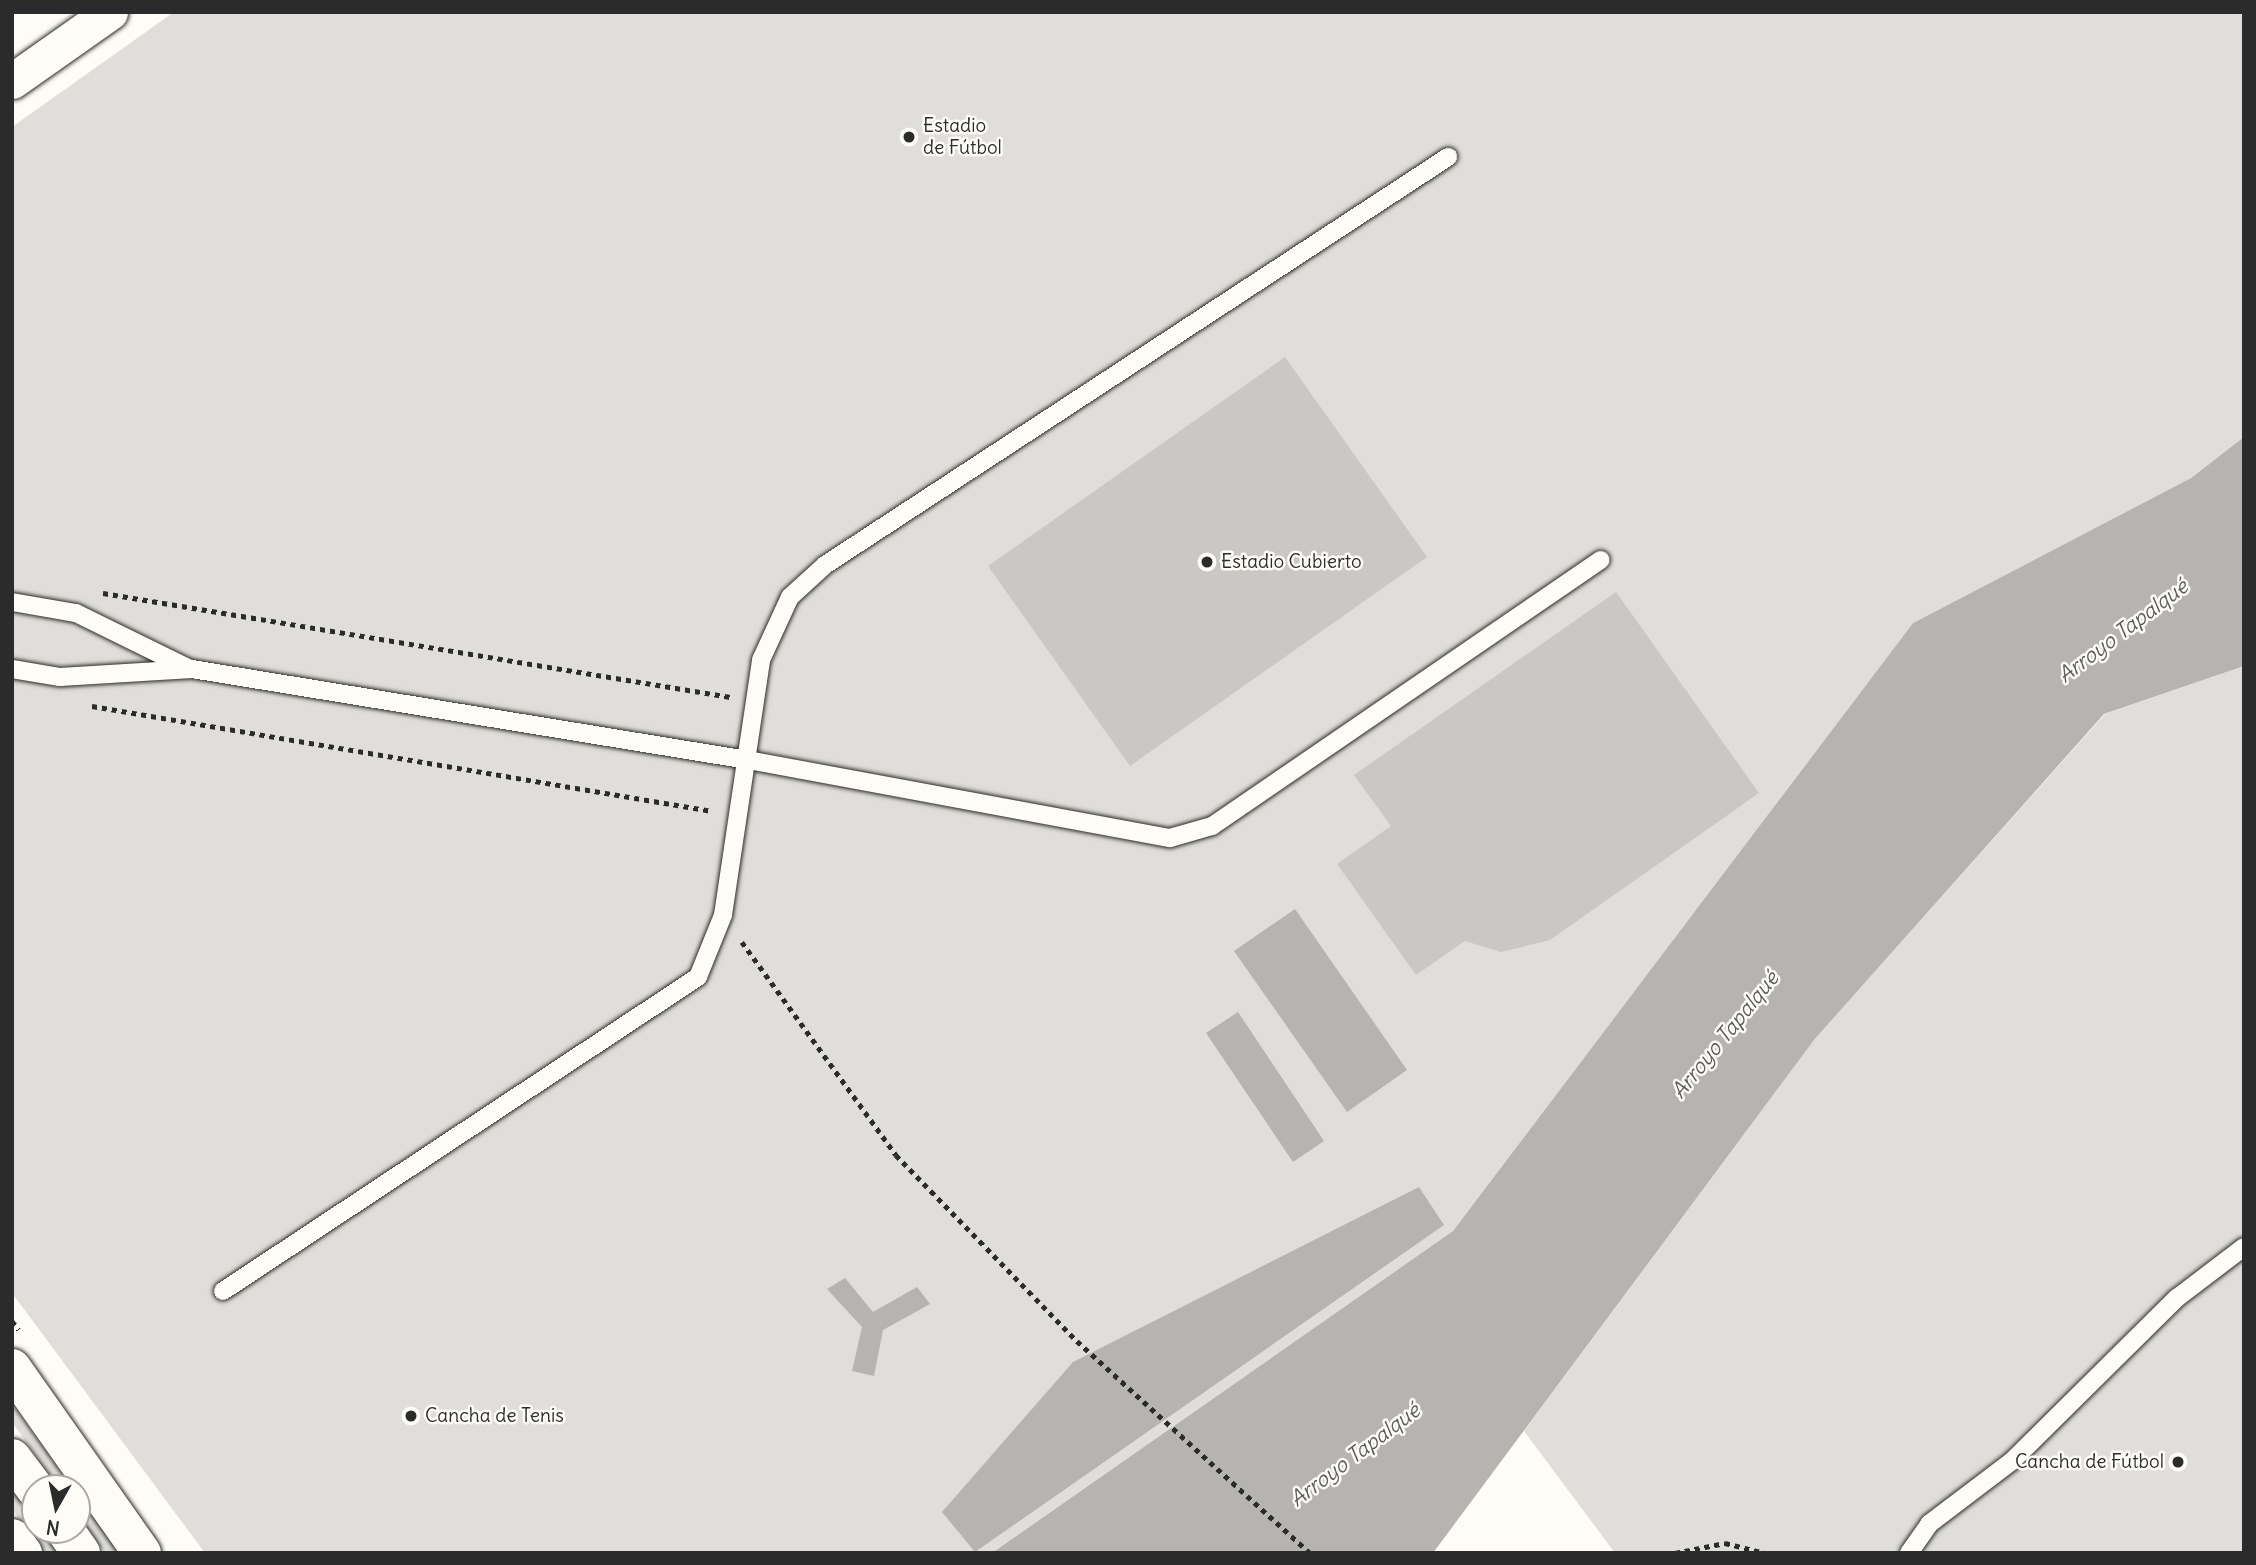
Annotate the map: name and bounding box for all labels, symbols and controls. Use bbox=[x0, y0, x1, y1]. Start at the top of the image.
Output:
place label: Estadio de Fútbol bbox=[923, 115, 1002, 159]
marker: Estadio de Fútbol bbox=[901, 129, 917, 145]
place label: Estadio Cubierto bbox=[1221, 551, 1362, 573]
marker: Estadio Cubierto bbox=[1199, 554, 1215, 570]
water label: Arroyo Tapalqué bbox=[2053, 574, 2193, 688]
water label: Arroyo Tapalqué bbox=[1666, 966, 1784, 1104]
water label: Arroyo Tapalqué bbox=[1285, 1398, 1425, 1512]
place label: Cancha de Tenis bbox=[425, 1405, 564, 1427]
marker: Cancha de Tenis bbox=[403, 1408, 419, 1424]
place label: Cancha de Fútbol bbox=[2015, 1451, 2164, 1473]
marker: Cancha de Fútbol bbox=[2170, 1454, 2186, 1470]
north arrow bbox=[21, 1474, 91, 1544]
text: N bbox=[45, 1515, 61, 1541]

